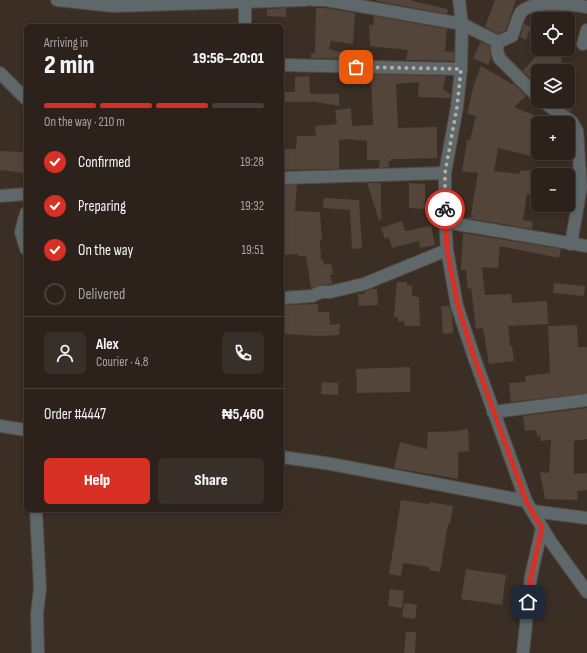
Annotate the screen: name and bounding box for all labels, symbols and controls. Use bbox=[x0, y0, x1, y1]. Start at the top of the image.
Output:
map controls bbox=[531, 12, 575, 212]
button: locate bbox=[531, 12, 575, 56]
text: Arriving in bbox=[44, 35, 88, 51]
text: 19:56–20:01 bbox=[193, 49, 264, 68]
text: 2 min bbox=[44, 50, 94, 81]
pin bbox=[339, 50, 373, 84]
icon: bag bbox=[345, 56, 367, 78]
button: layers bbox=[531, 64, 575, 108]
text: On the way · 210 m bbox=[44, 114, 125, 130]
button: + bbox=[531, 116, 575, 160]
icon: check bbox=[44, 151, 66, 173]
text: Confirmed bbox=[78, 153, 131, 172]
text: 19:28 bbox=[240, 154, 264, 170]
button: − bbox=[531, 168, 575, 212]
courier bbox=[425, 189, 465, 229]
icon: check bbox=[44, 195, 66, 217]
text: Preparing bbox=[78, 197, 126, 216]
text: 19:32 bbox=[240, 198, 264, 214]
icon: bike bbox=[434, 198, 456, 220]
icon: check bbox=[44, 239, 66, 261]
text: On the way bbox=[78, 241, 133, 260]
text: 19:51 bbox=[241, 242, 264, 258]
text: Delivered bbox=[78, 285, 125, 304]
button: person bbox=[44, 332, 86, 374]
button: phone bbox=[222, 332, 264, 374]
text: Alex bbox=[96, 335, 119, 354]
text: Courier · 4.8 bbox=[96, 354, 148, 370]
text: Order #4447 bbox=[44, 405, 106, 424]
text: ₦5,460 bbox=[222, 405, 264, 424]
button: Help bbox=[44, 458, 150, 504]
button: Share bbox=[158, 458, 264, 504]
pin bbox=[511, 585, 545, 619]
icon: home bbox=[517, 591, 539, 613]

